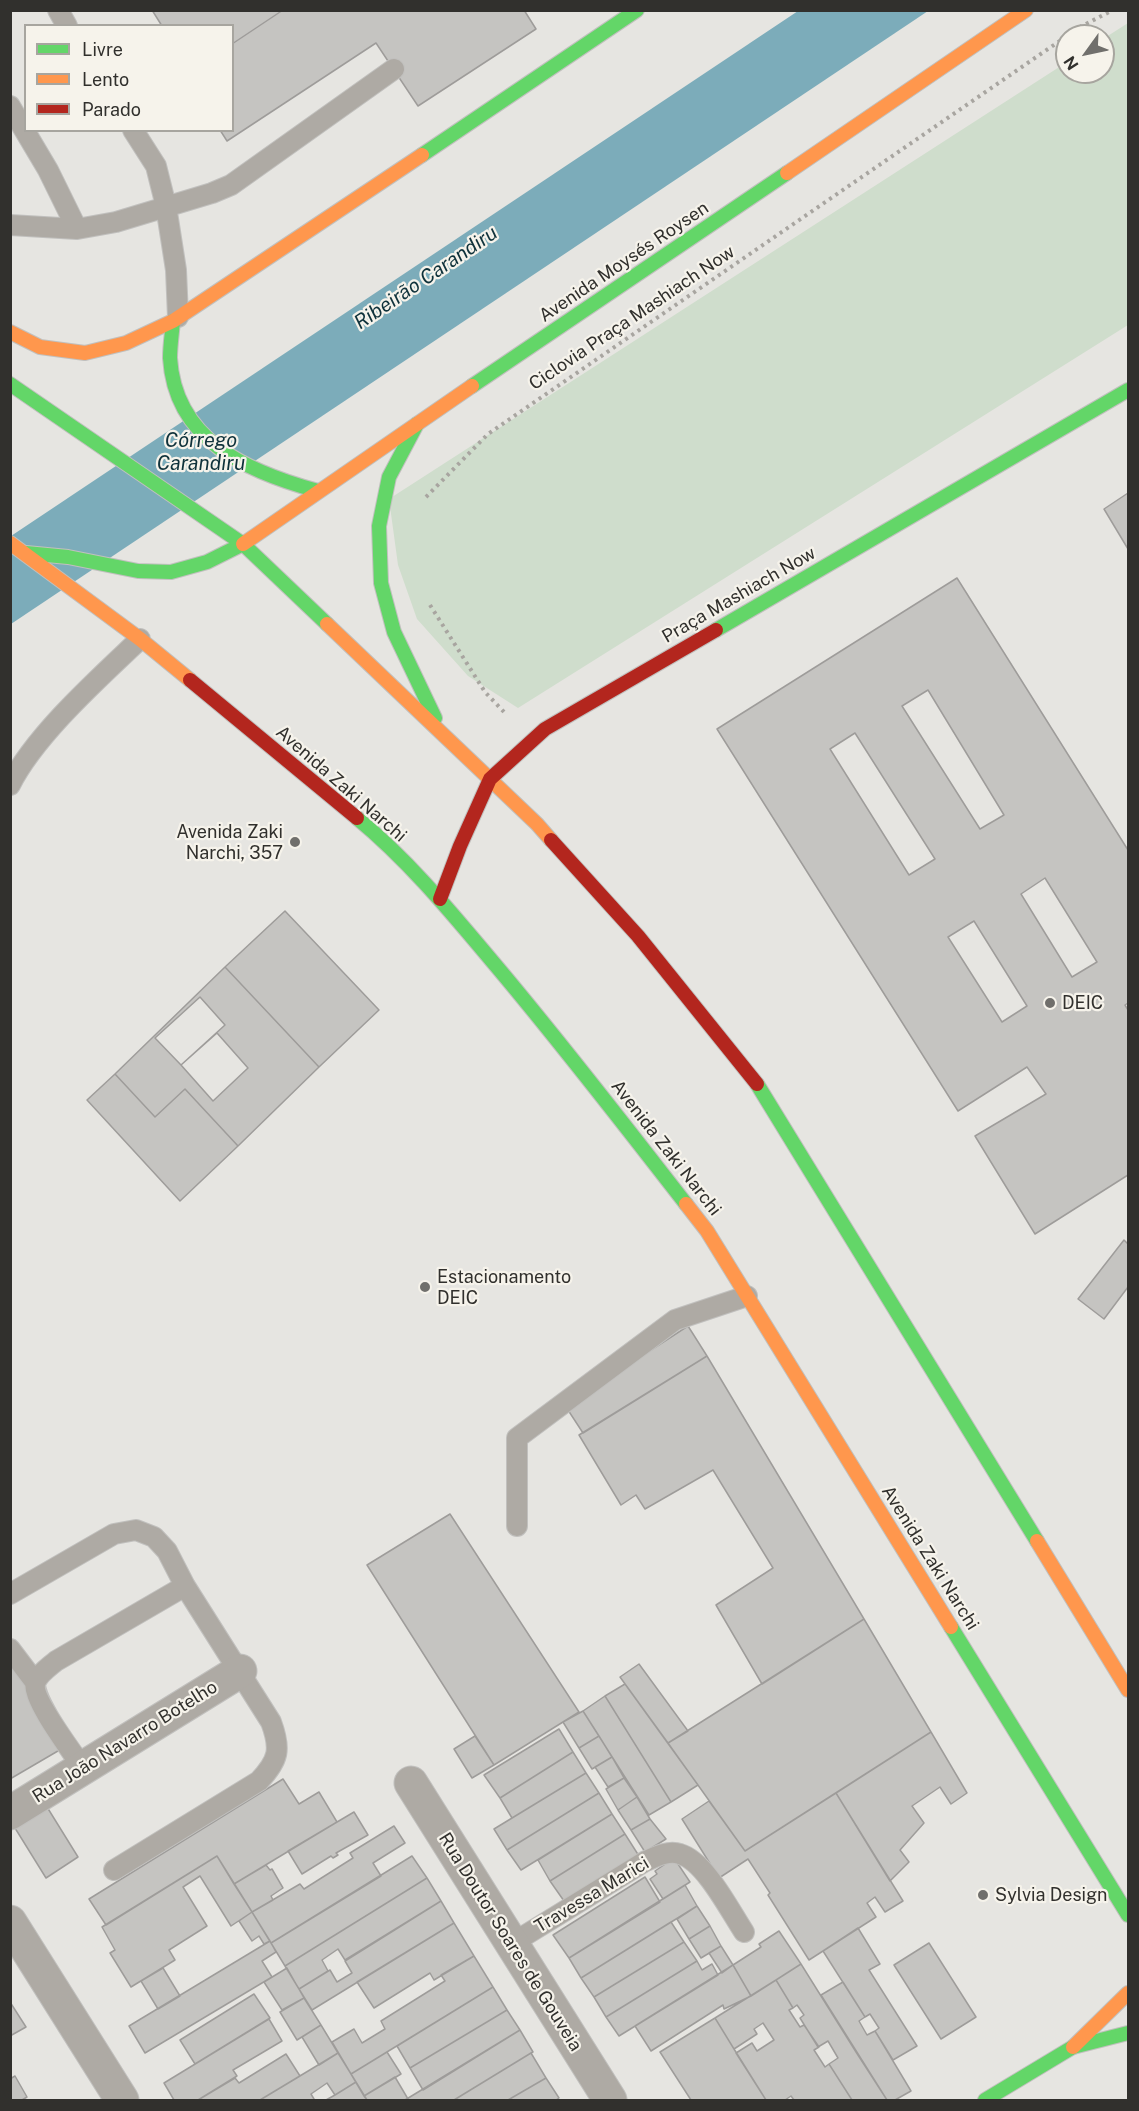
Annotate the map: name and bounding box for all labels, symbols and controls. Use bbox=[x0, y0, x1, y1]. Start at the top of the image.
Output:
legend bbox=[24, 24, 234, 132]
north arrow bbox=[1055, 24, 1115, 84]
text: Livre bbox=[82, 39, 123, 60]
text: N bbox=[1060, 53, 1083, 73]
text: Lento bbox=[82, 69, 129, 90]
text: Parado bbox=[82, 99, 141, 120]
street label: Avenida Moysés Roysen bbox=[535, 197, 713, 327]
water label: Ribeirão Carandiru bbox=[350, 221, 502, 335]
street label: Ciclovia Praça Mashiach Now bbox=[525, 241, 739, 395]
water label: Córrego Carandiru bbox=[157, 429, 245, 476]
street label: Praça Mashiach Now bbox=[658, 542, 820, 648]
street label: Avenida Zaki Narchi bbox=[271, 721, 411, 847]
place label: Avenida Zaki Narchi, 357 bbox=[176, 821, 283, 864]
marker: Avenida Zaki Narchi, 357 bbox=[288, 835, 302, 849]
place label: DEIC bbox=[1062, 992, 1103, 1014]
marker: DEIC bbox=[1043, 996, 1057, 1010]
street label: Avenida Zaki Narchi bbox=[606, 1076, 726, 1220]
place label: Estacionamento DEIC bbox=[437, 1266, 571, 1308]
marker: Estacionamento DEIC bbox=[418, 1280, 432, 1294]
street label: Avenida Zaki Narchi bbox=[877, 1482, 983, 1634]
street label: Rua João Navarro Botelho bbox=[29, 1676, 221, 1808]
street label: Rua Doutor Soares de Gouveia bbox=[434, 1829, 586, 2055]
street label: Travessa Marici bbox=[531, 1852, 653, 1938]
place label: Sylvia Design bbox=[995, 1884, 1108, 1906]
marker: Sylvia Design bbox=[976, 1888, 990, 1902]

